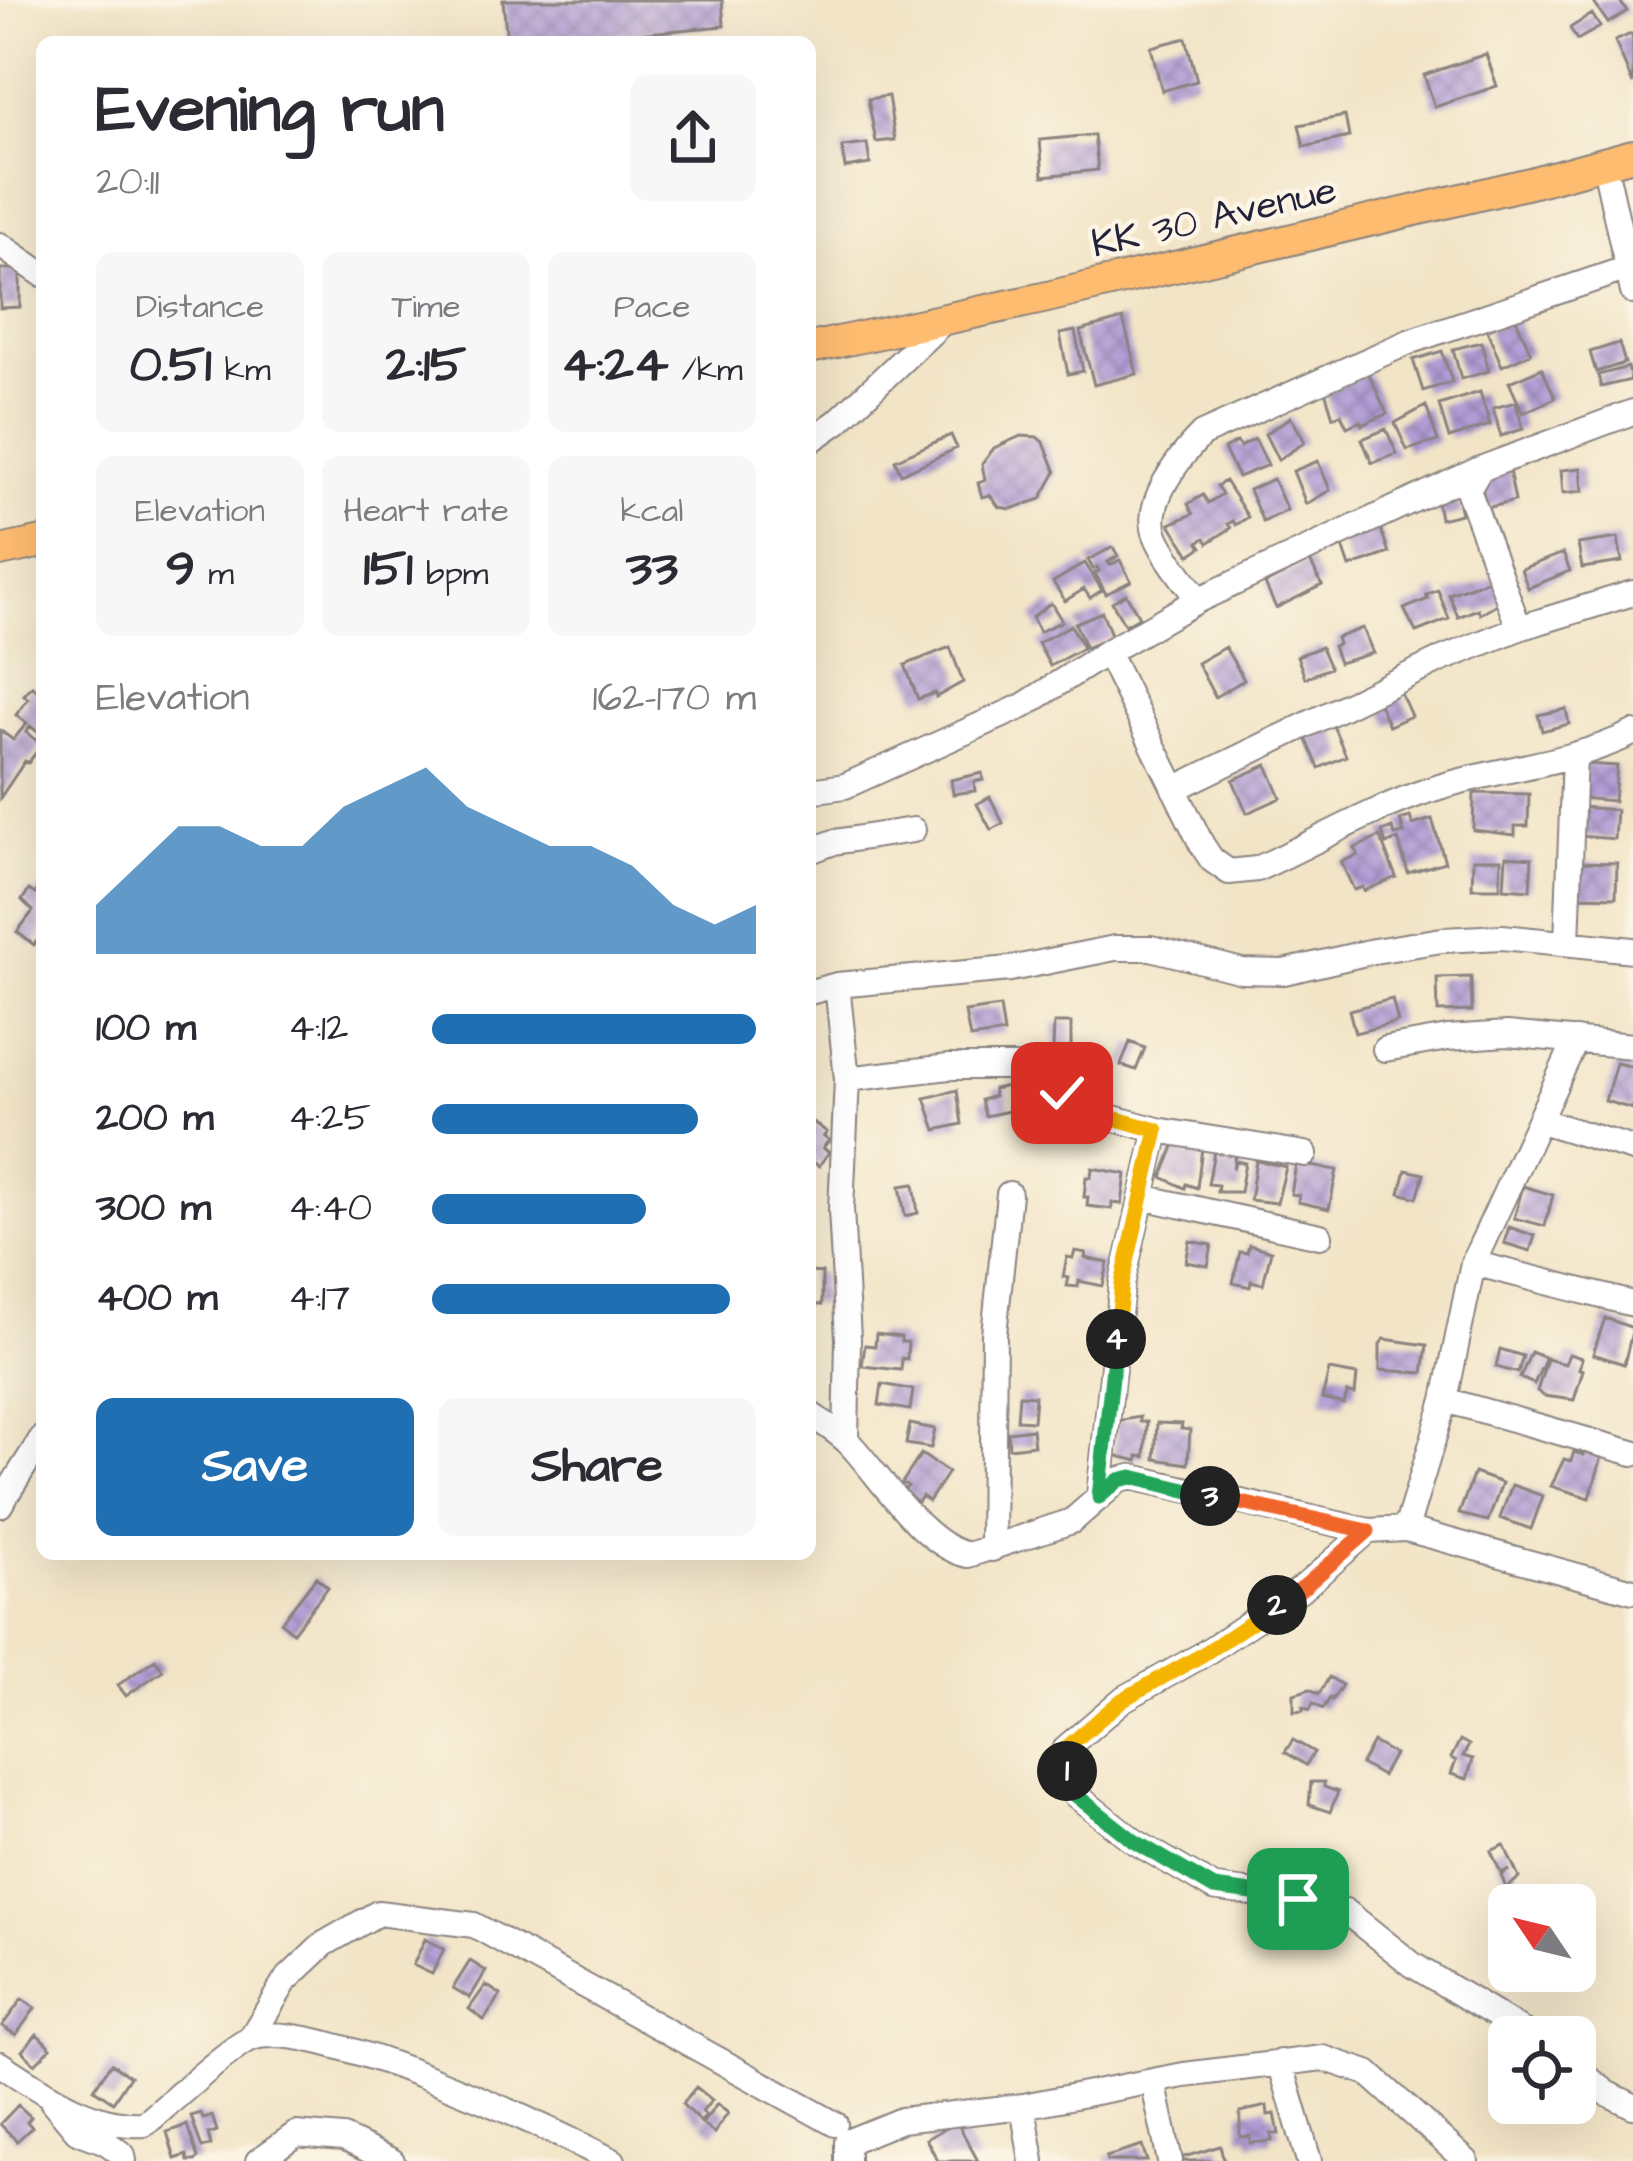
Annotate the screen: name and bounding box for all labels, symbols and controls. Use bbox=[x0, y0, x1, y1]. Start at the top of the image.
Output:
text: Evening run bbox=[96, 65, 444, 157]
button: share bbox=[630, 75, 756, 201]
text: 20:11 bbox=[96, 156, 159, 210]
street label: KK 30 Avenue bbox=[1086, 164, 1342, 272]
text: Distance bbox=[136, 284, 264, 330]
text: Time bbox=[391, 284, 461, 330]
text: Pace bbox=[614, 284, 690, 330]
text: 0.51 bbox=[129, 330, 211, 401]
text: 2:15 bbox=[386, 330, 466, 401]
text: 4:24 bbox=[561, 330, 668, 401]
text: km bbox=[211, 347, 271, 393]
text: /km bbox=[668, 347, 743, 393]
text: Elevation bbox=[135, 488, 265, 534]
text: Heart rate bbox=[343, 488, 509, 534]
text: kcal bbox=[620, 488, 684, 534]
text: 9 bbox=[166, 534, 195, 605]
text: 151 bbox=[364, 534, 413, 605]
text: 33 bbox=[626, 534, 678, 605]
text: m bbox=[195, 551, 234, 597]
text: bpm bbox=[413, 551, 488, 597]
text: Elevation bbox=[96, 672, 250, 726]
text: 162–170 m bbox=[593, 672, 756, 726]
text: 100 m bbox=[96, 1002, 196, 1056]
text: 4:12 bbox=[288, 1002, 348, 1056]
pin bbox=[1011, 1042, 1113, 1144]
icon: check bbox=[1029, 1060, 1095, 1126]
text: 200 m bbox=[96, 1092, 214, 1146]
text: 4:25 bbox=[288, 1092, 371, 1146]
text: 300 m bbox=[96, 1182, 211, 1236]
text: 4:40 bbox=[288, 1182, 372, 1236]
text: 400 m bbox=[96, 1272, 218, 1326]
text: 4:17 bbox=[288, 1272, 350, 1326]
pin: 4 bbox=[1086, 1309, 1146, 1369]
text: 4 bbox=[1105, 1316, 1127, 1362]
button: Save bbox=[96, 1398, 414, 1536]
button: Share bbox=[438, 1398, 756, 1536]
pin: 3 bbox=[1180, 1466, 1240, 1526]
text: 3 bbox=[1202, 1473, 1218, 1519]
pin: 2 bbox=[1247, 1575, 1307, 1635]
text: 2 bbox=[1268, 1582, 1286, 1628]
pin: 1 bbox=[1037, 1741, 1097, 1801]
text: 1 bbox=[1065, 1748, 1069, 1794]
pin bbox=[1247, 1848, 1349, 1950]
icon: arrive bbox=[1265, 1866, 1331, 1932]
north arrow bbox=[1488, 1884, 1596, 1992]
map controls bbox=[1488, 1884, 1596, 2124]
button: locate bbox=[1488, 2016, 1596, 2124]

